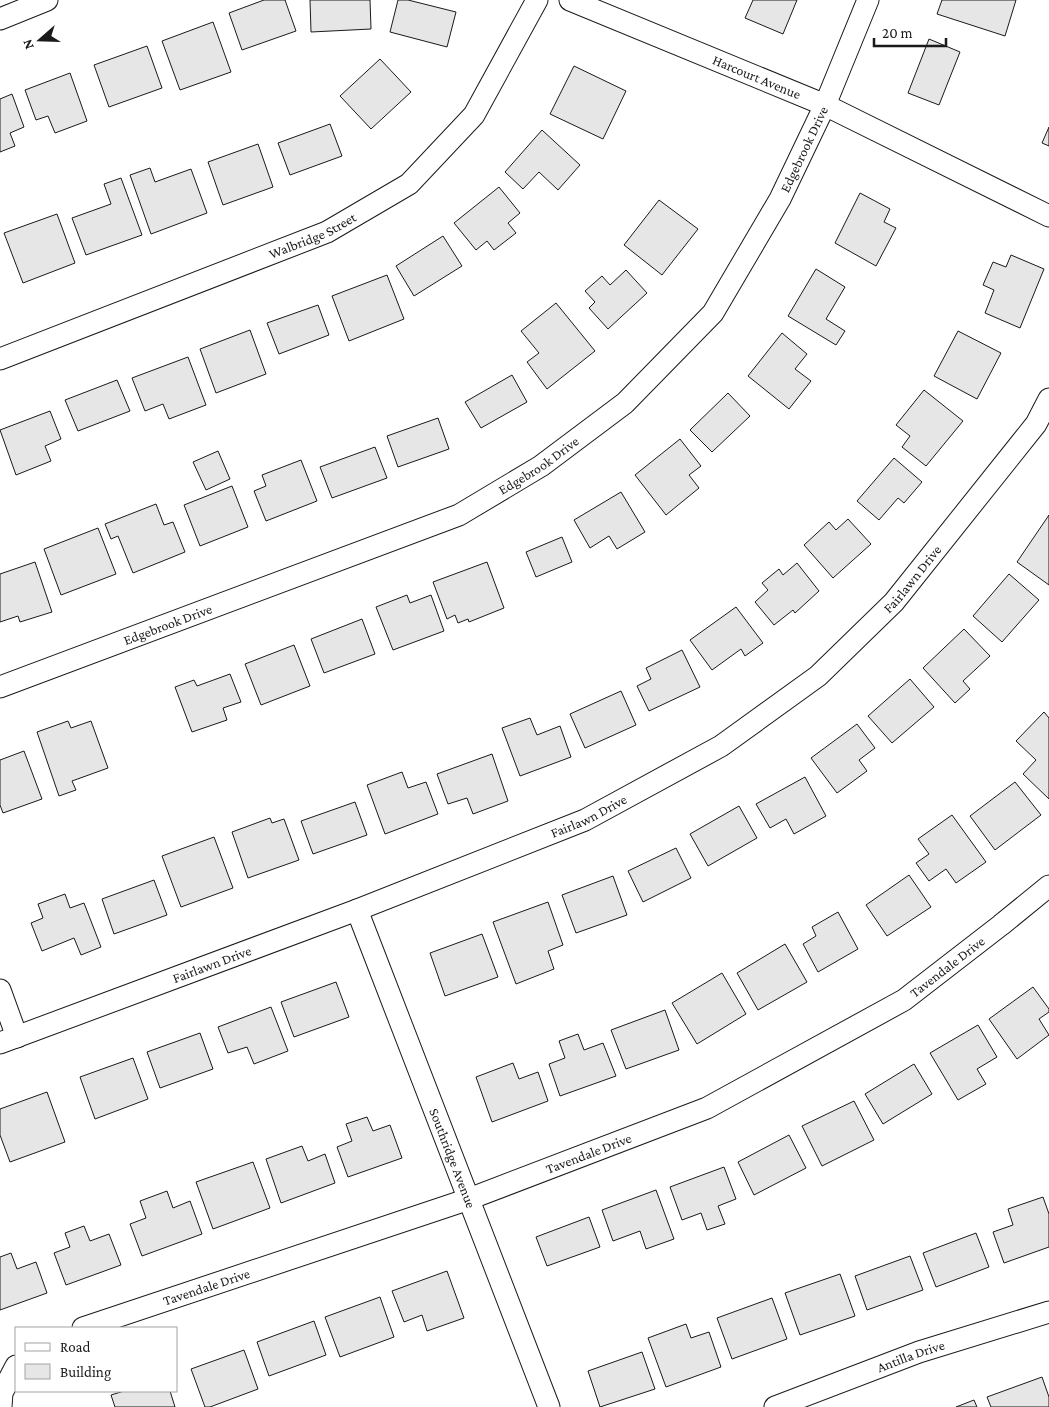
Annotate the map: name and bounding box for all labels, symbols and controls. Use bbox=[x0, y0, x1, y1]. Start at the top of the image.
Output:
north arrow bbox=[15, 15, 65, 65]
scale bar bbox=[874, 15, 946, 47]
text: 20 m bbox=[882, 25, 913, 41]
text: N bbox=[18, 37, 37, 52]
street label: Harcourt Avenue bbox=[710, 52, 803, 102]
street label: Edgebrook Drive bbox=[776, 104, 831, 195]
street label: Walbridge Street bbox=[267, 209, 359, 262]
street label: Edgebrook Drive bbox=[495, 433, 582, 498]
street label: Fairlawn Drive bbox=[880, 542, 944, 616]
street label: Edgebrook Drive bbox=[121, 600, 214, 648]
street label: Fairlawn Drive bbox=[548, 791, 629, 841]
street label: Tavendale Drive bbox=[907, 933, 988, 1001]
street label: Fairlawn Drive bbox=[170, 942, 253, 986]
street label: Southridge Avenue bbox=[426, 1106, 479, 1210]
street label: Tavendale Drive bbox=[543, 1130, 634, 1177]
street label: Tavendale Drive bbox=[161, 1265, 252, 1309]
legend bbox=[15, 1327, 178, 1392]
street label: Antilla Drive bbox=[875, 1337, 946, 1375]
text: Road bbox=[60, 1339, 91, 1355]
text: Building bbox=[60, 1364, 111, 1381]

